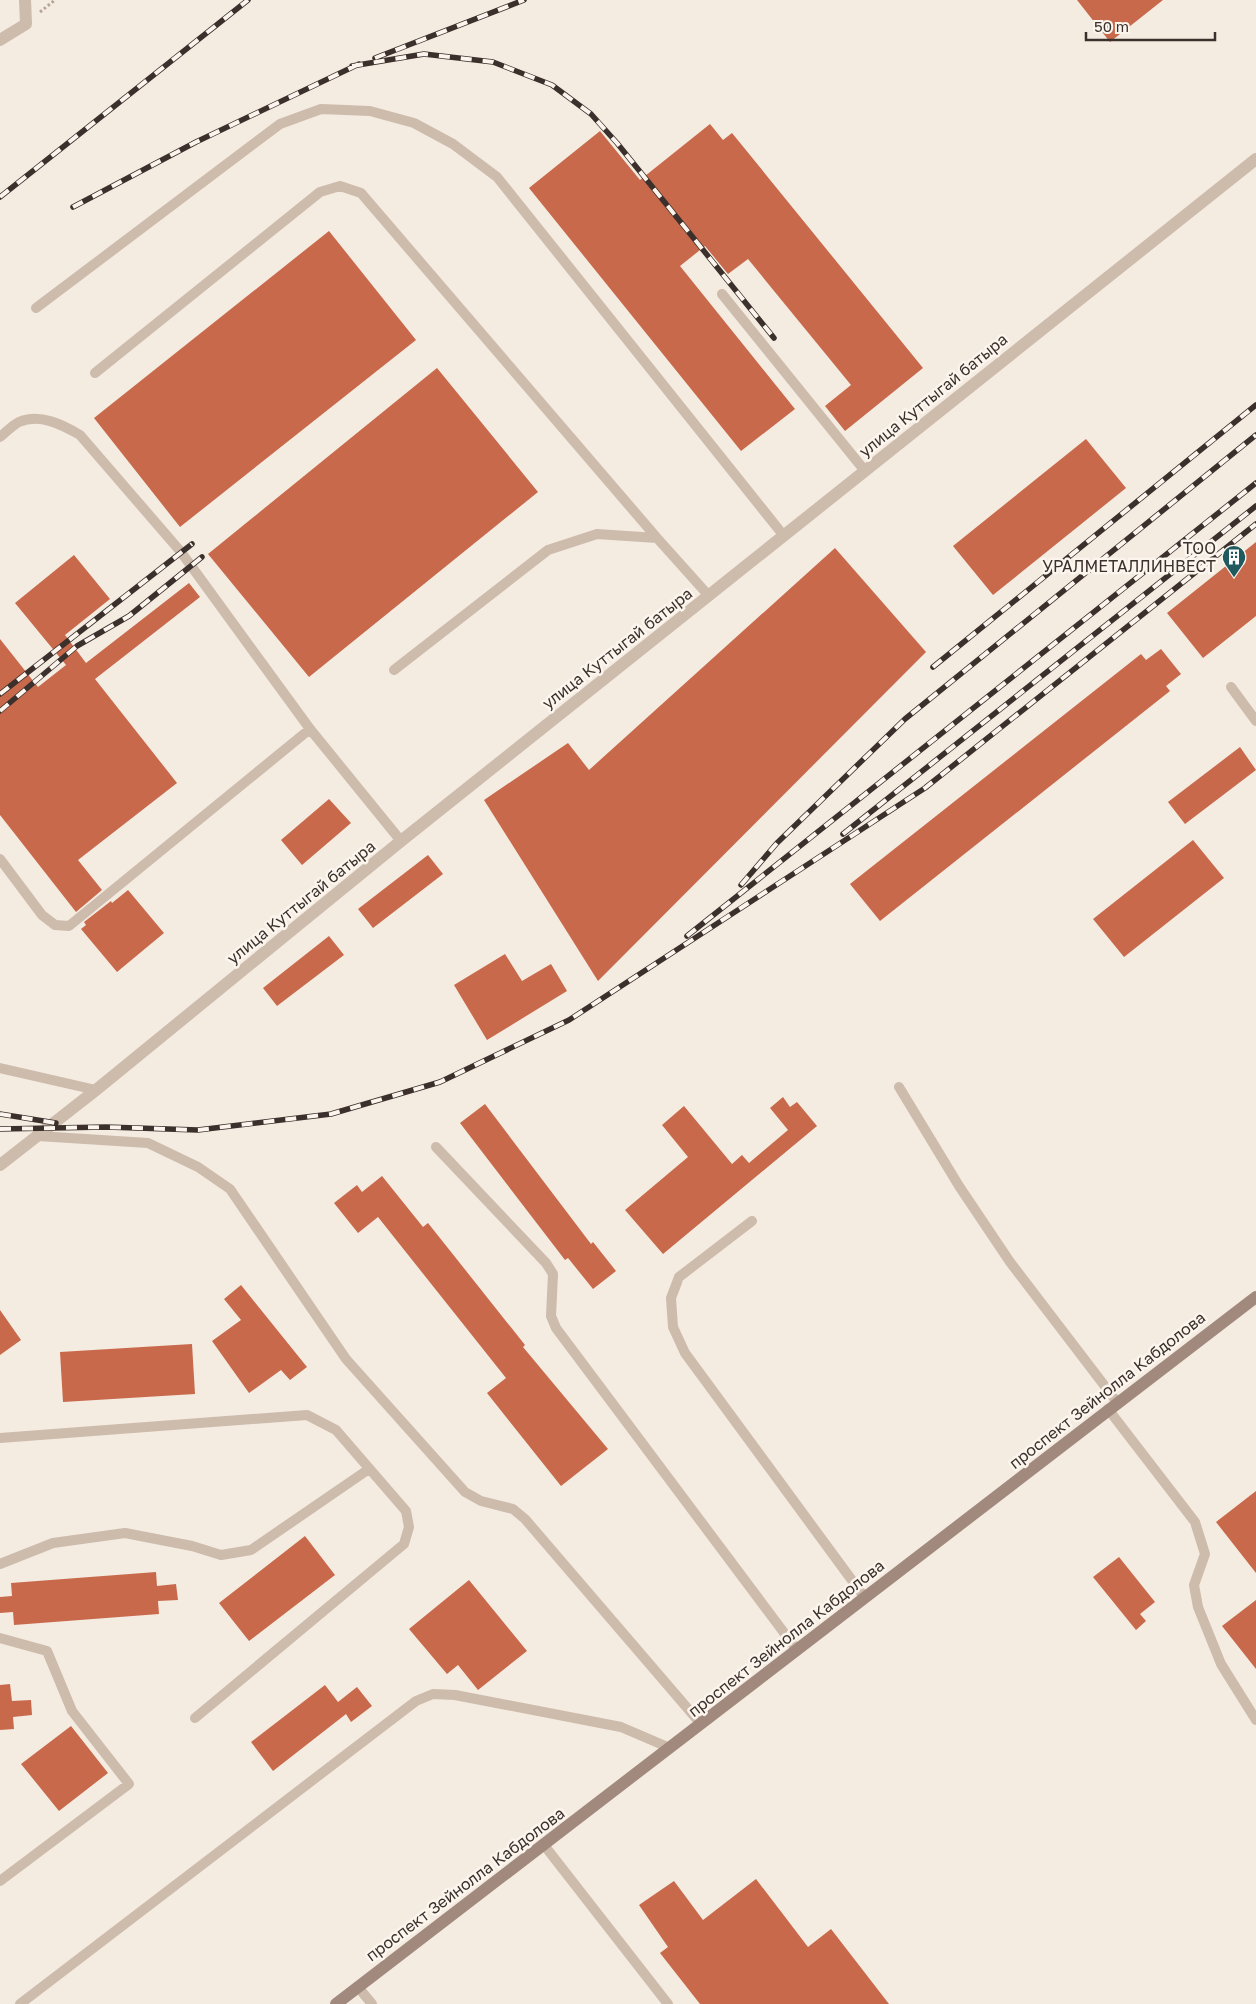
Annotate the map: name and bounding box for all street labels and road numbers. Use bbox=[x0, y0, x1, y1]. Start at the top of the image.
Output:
street label: улица Куттыгай батыра bbox=[855, 329, 1011, 461]
street label: улица Куттыгай батыра bbox=[538, 583, 696, 713]
street label: улица Куттыгай батыра bbox=[223, 836, 379, 968]
street label: проспект Зейнолла Кабдолова bbox=[1005, 1307, 1209, 1473]
street label: проспект Зейнолла Кабдолова bbox=[684, 1555, 888, 1721]
street label: проспект Зейнолла Кабдолова bbox=[362, 1803, 568, 1965]

